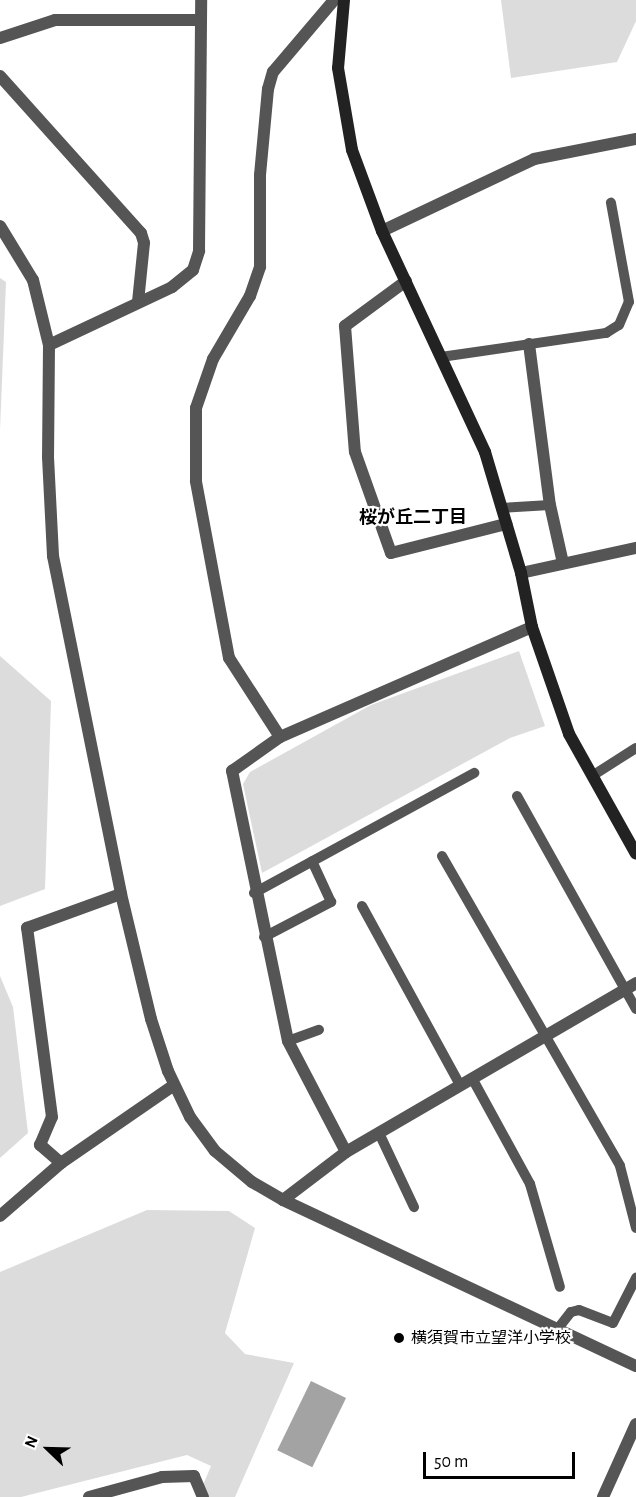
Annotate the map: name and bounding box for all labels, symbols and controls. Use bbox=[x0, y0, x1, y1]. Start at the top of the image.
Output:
district label: 桜が丘二丁目 bbox=[359, 507, 467, 529]
place label: 横須賀市立望洋小学校 bbox=[411, 1328, 571, 1348]
marker: 横須賀市立望洋小学校 bbox=[392, 1331, 406, 1345]
north arrow bbox=[18, 1419, 78, 1479]
text: N bbox=[22, 1434, 41, 1450]
scale bar bbox=[426, 1440, 578, 1478]
text: 50 m bbox=[434, 1453, 468, 1471]

